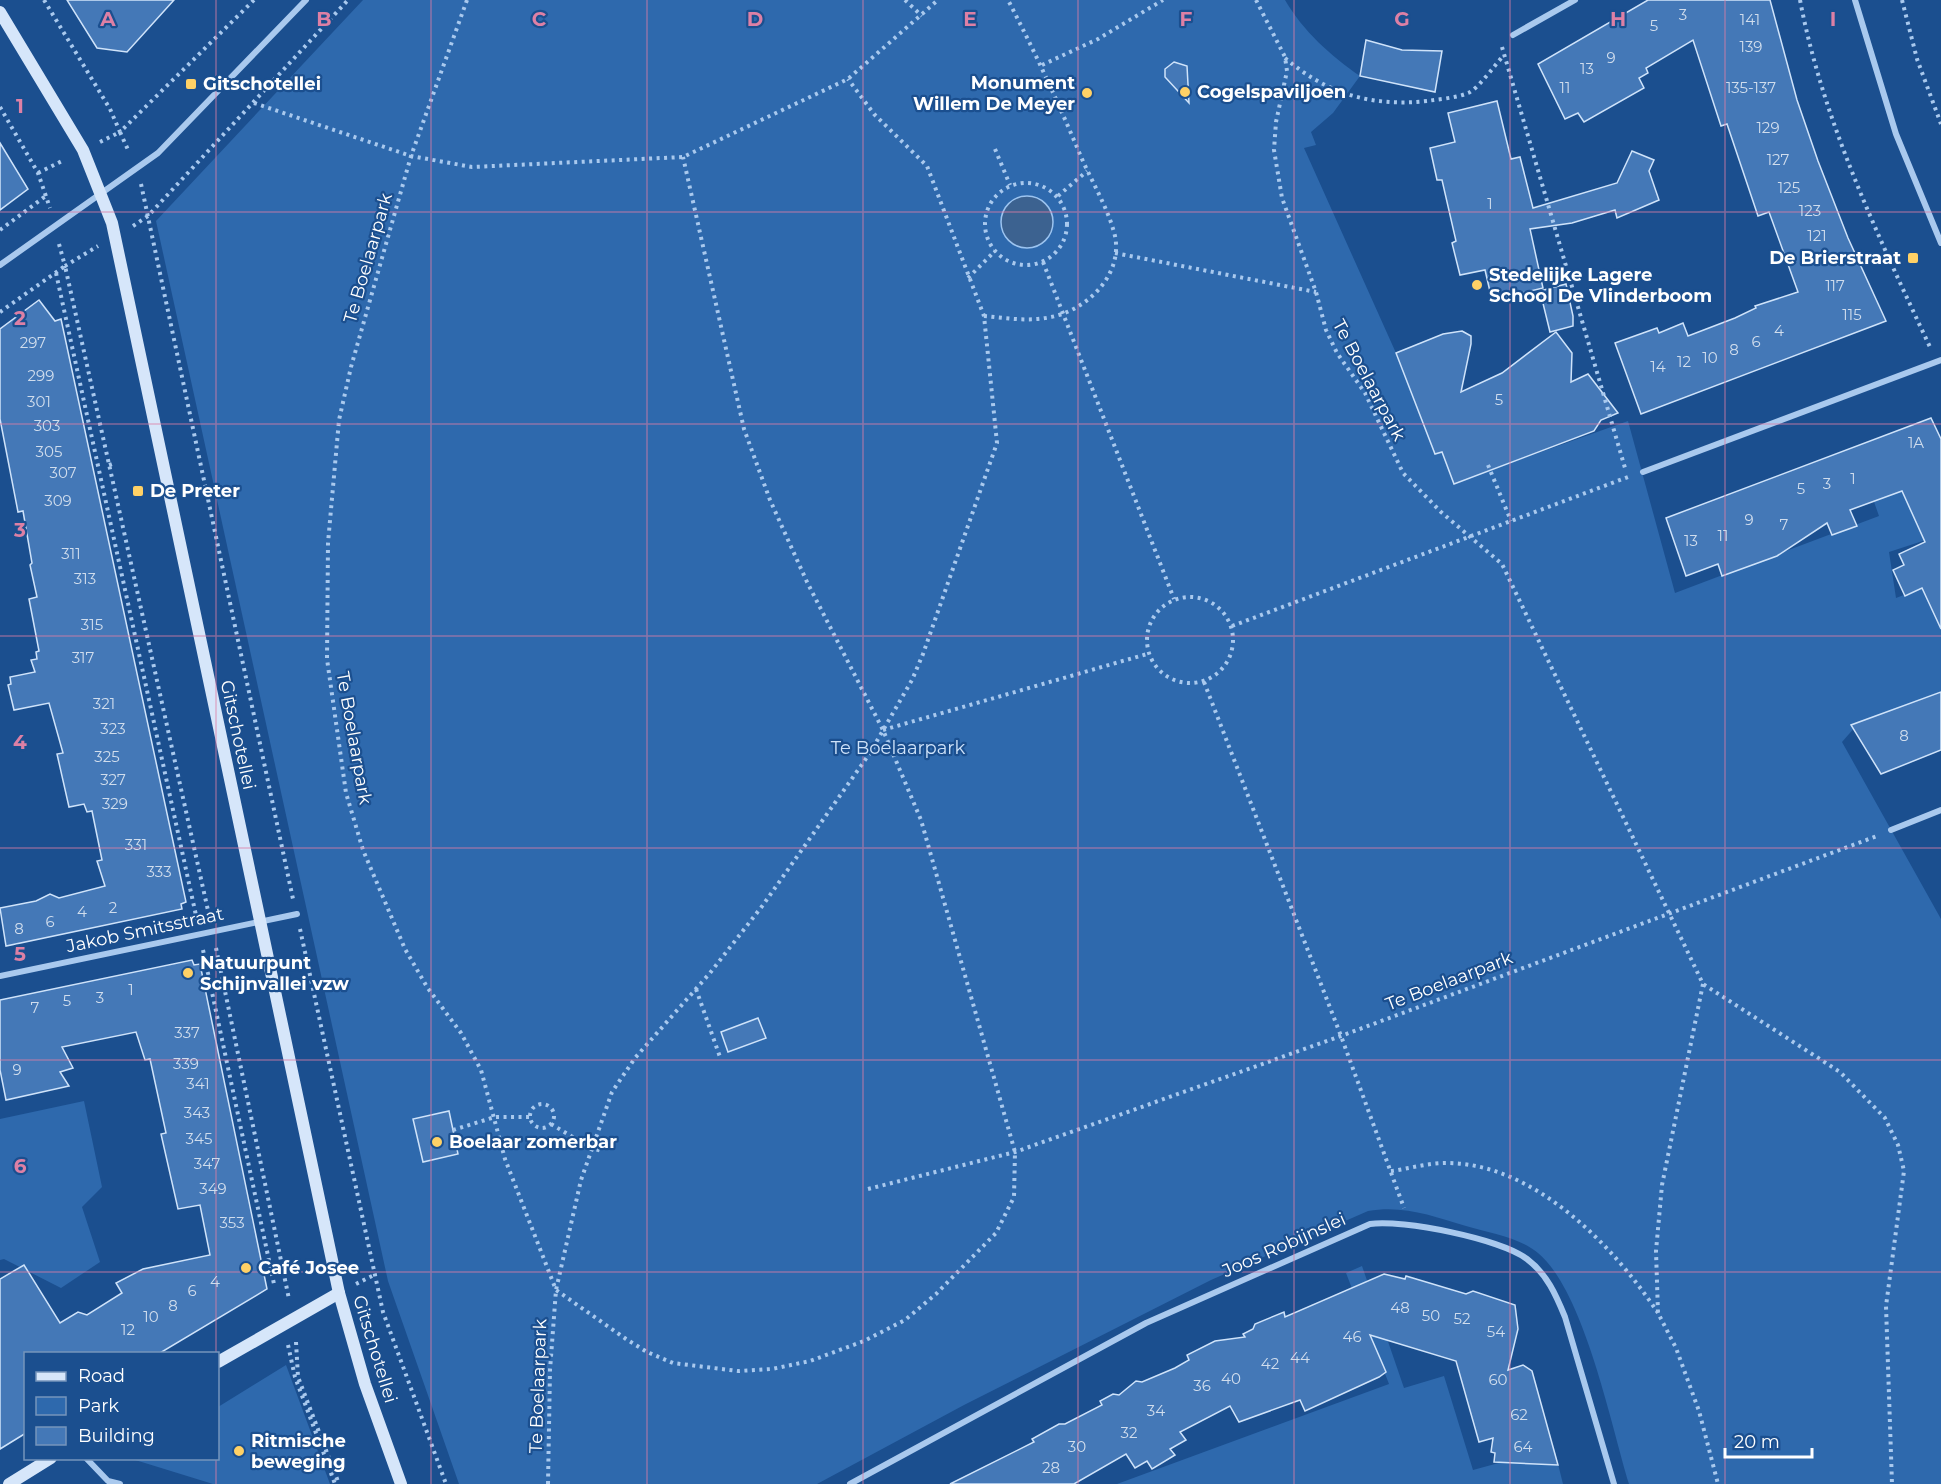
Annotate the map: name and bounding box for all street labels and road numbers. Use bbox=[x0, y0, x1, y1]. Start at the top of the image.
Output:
street label: Te Boelaarpark bbox=[339, 190, 397, 326]
street label: Te Boelaarpark bbox=[1328, 315, 1410, 445]
street label: Te Boelaarpark bbox=[331, 670, 377, 806]
street label: Gitschotellei bbox=[216, 678, 260, 792]
street label: Jakob Smitsstraat bbox=[63, 903, 226, 958]
street label: Te Boelaarpark bbox=[1382, 947, 1516, 1015]
street label: Joos Robijnslei bbox=[1218, 1208, 1349, 1282]
street label: Gitschotellei bbox=[348, 1293, 402, 1405]
street label: Te Boelaarpark bbox=[525, 1318, 551, 1454]

